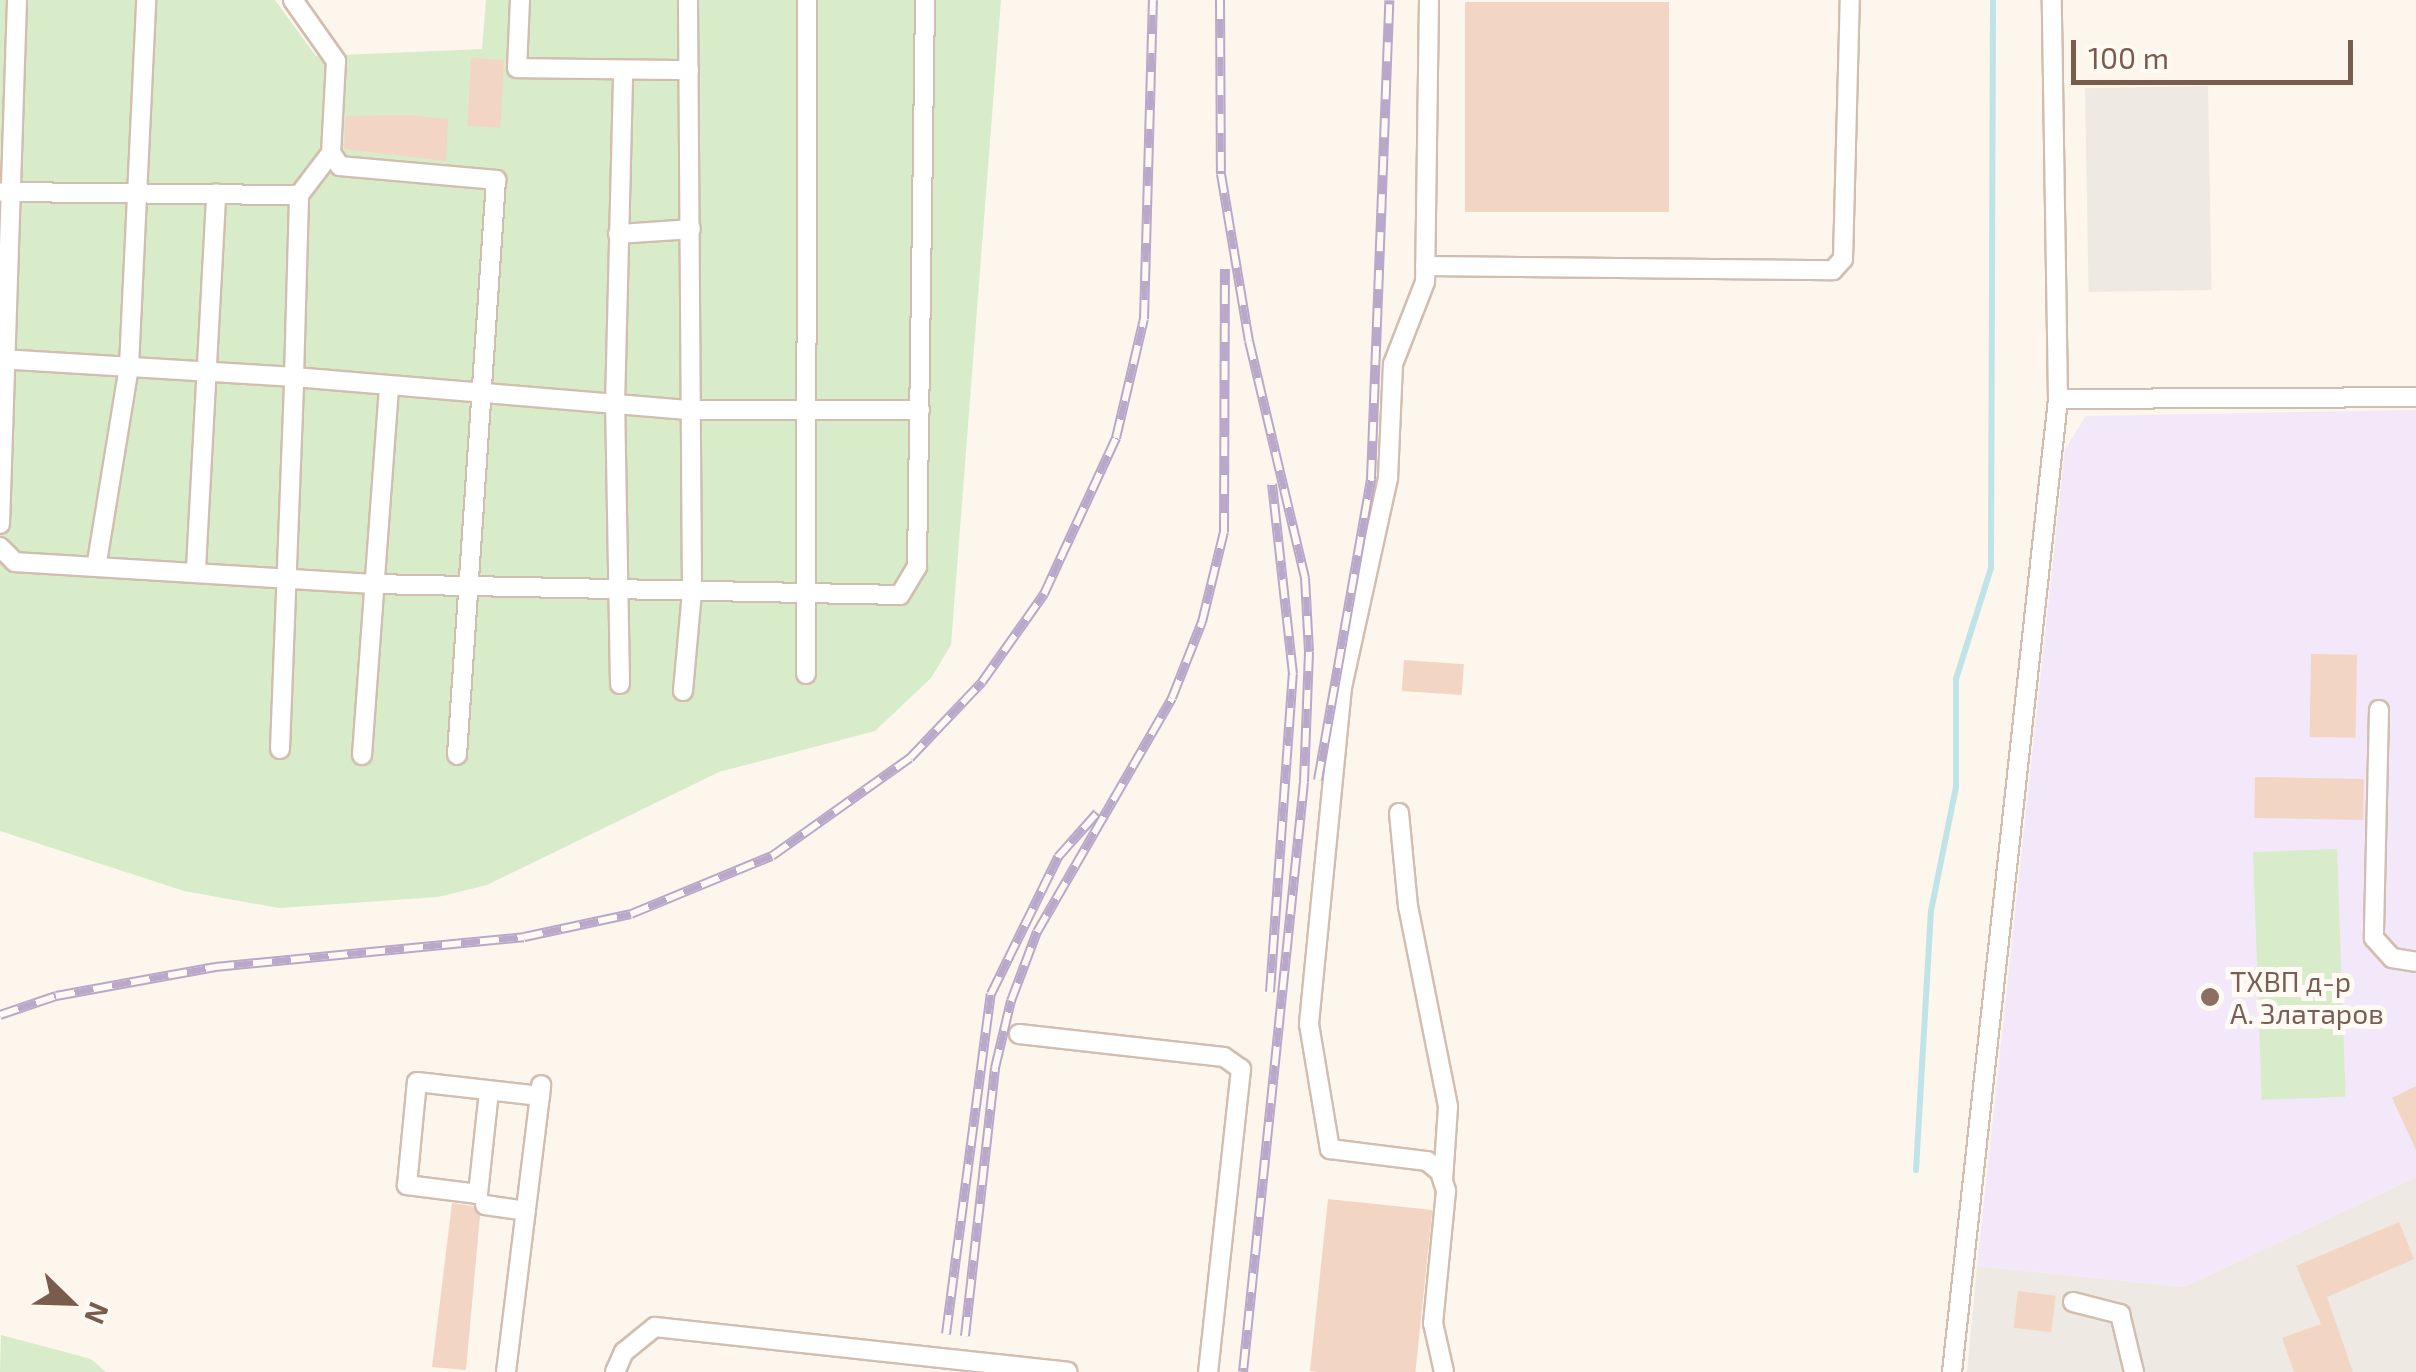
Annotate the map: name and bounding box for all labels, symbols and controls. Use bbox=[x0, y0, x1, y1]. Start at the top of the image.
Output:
scale bar bbox=[2076, 20, 2358, 82]
text: 100 m bbox=[2088, 39, 2169, 75]
place label: ТХВП д-р А. Златаров bbox=[2230, 964, 2384, 1030]
marker: ТХВП д-р А. Златаров bbox=[2199, 986, 2221, 1008]
north arrow bbox=[20, 1252, 120, 1352]
text: N bbox=[78, 1298, 117, 1330]

